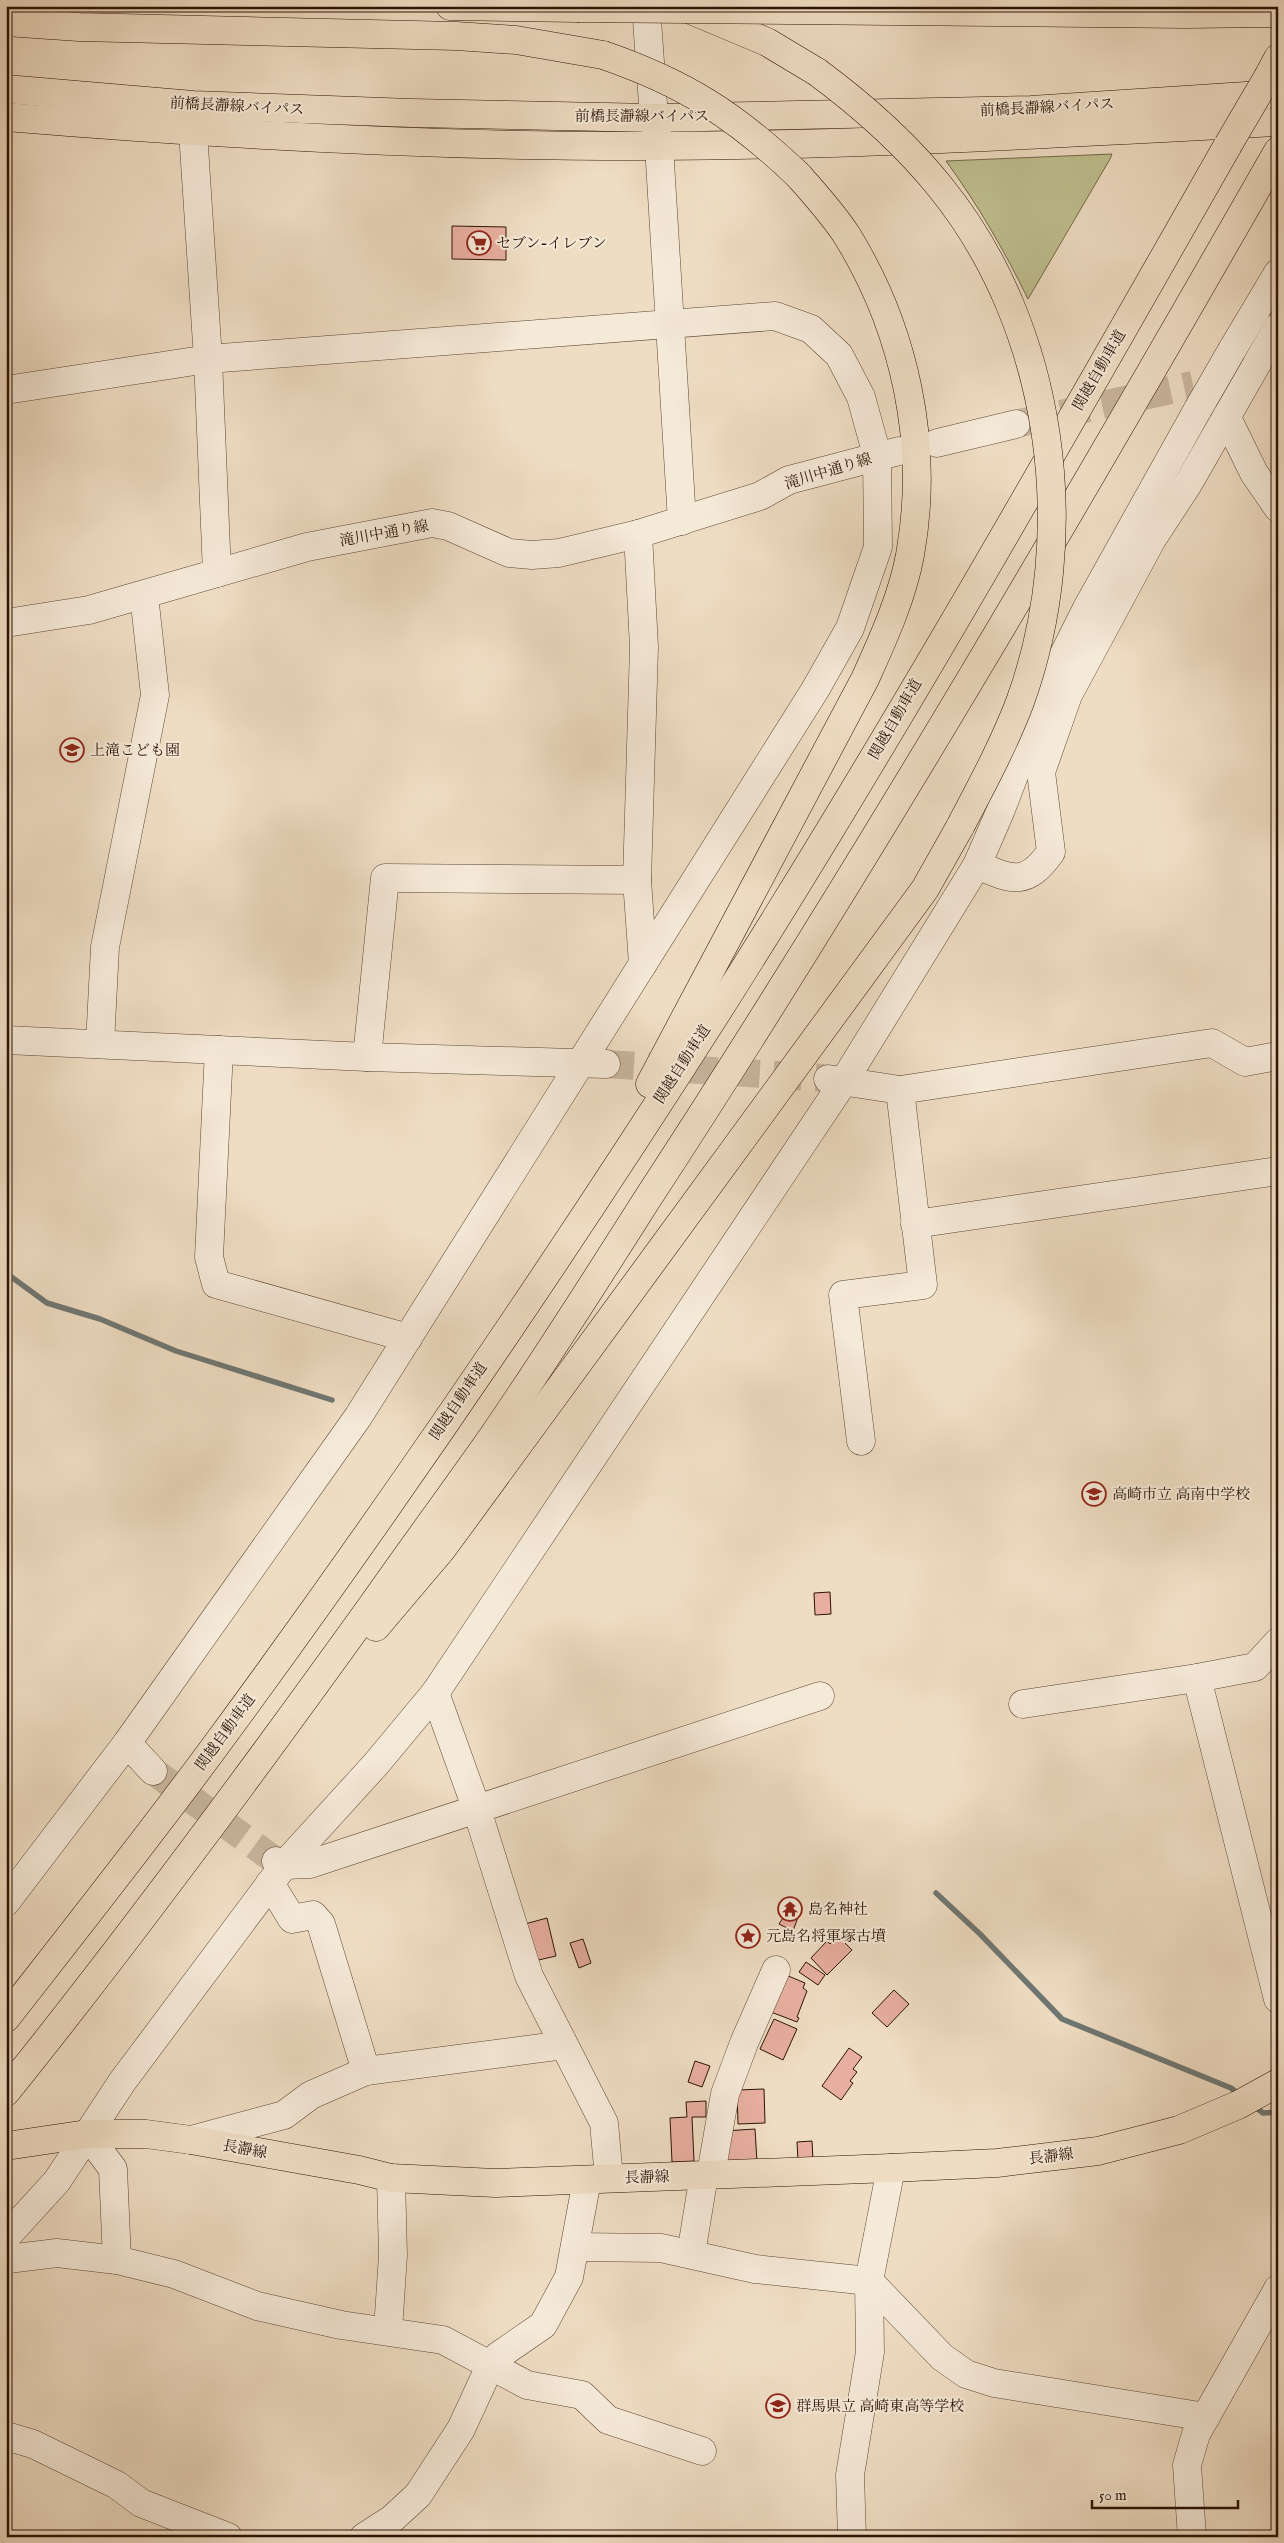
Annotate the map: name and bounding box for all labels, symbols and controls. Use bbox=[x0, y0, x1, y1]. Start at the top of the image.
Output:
street label: 前橋長瀞線バイパス bbox=[169, 93, 305, 120]
street label: 前橋長瀞線バイパス bbox=[979, 94, 1115, 121]
street label: 前橋長瀞線バイパス bbox=[575, 107, 709, 126]
supermarket icon: セブン-イレブン bbox=[466, 230, 492, 256]
place label: セブン-イレブン bbox=[496, 234, 607, 253]
street label: 関越自動車道 bbox=[1069, 327, 1130, 414]
street label: 滝川中通り線 bbox=[782, 449, 874, 494]
street label: 滝川中通り線 bbox=[338, 516, 430, 551]
street label: 関越自動車道 bbox=[865, 676, 926, 763]
school or university icon: 上滝こども園 bbox=[59, 737, 85, 763]
place label: 上滝こども園 bbox=[90, 741, 180, 760]
street label: 関越自動車道 bbox=[650, 1021, 715, 1107]
street label: 関越自動車道 bbox=[425, 1359, 491, 1444]
school or university icon: 高崎市立 高南中学校 bbox=[1081, 1481, 1107, 1507]
place label: 高崎市立 高南中学校 bbox=[1112, 1485, 1250, 1504]
street label: 関越自動車道 bbox=[191, 1690, 260, 1774]
temple icon: 島名神社 bbox=[777, 1896, 803, 1922]
place label: 島名神社 bbox=[808, 1900, 868, 1919]
place icon: 元島名将軍塚古墳 bbox=[735, 1923, 761, 1949]
place label: 元島名将軍塚古墳 bbox=[766, 1927, 886, 1946]
street label: 長瀞線 bbox=[221, 2136, 269, 2163]
street label: 長瀞線 bbox=[1028, 2144, 1075, 2169]
street label: 長瀞線 bbox=[624, 2167, 670, 2188]
school or university icon: 群馬県立 高崎東高等学校 bbox=[765, 2393, 791, 2419]
place label: 群馬県立 高崎東高等学校 bbox=[796, 2397, 964, 2416]
scale bar bbox=[1092, 2478, 1238, 2510]
text: 50 m bbox=[1099, 2486, 1127, 2505]

